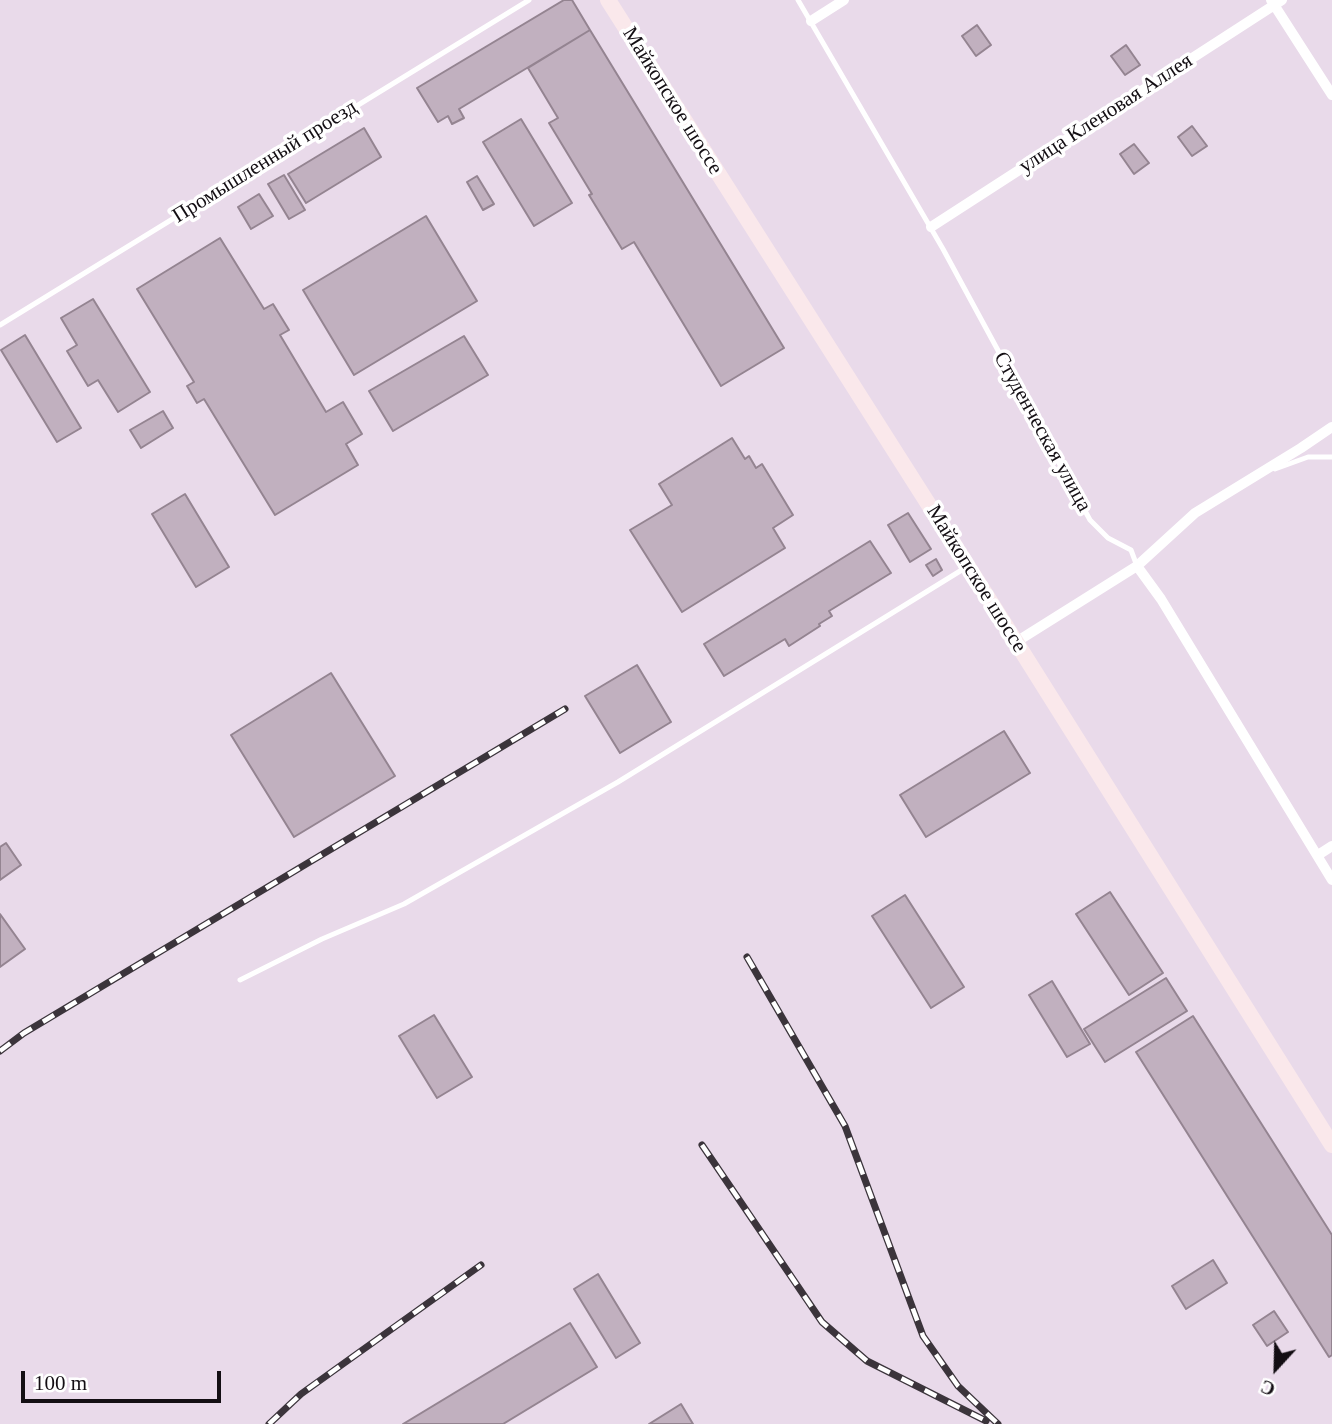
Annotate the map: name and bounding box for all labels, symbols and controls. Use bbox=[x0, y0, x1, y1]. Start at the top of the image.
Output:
street label: Майкопское шоссе bbox=[616, 23, 728, 179]
street label: улица Кленовая Аллея bbox=[1015, 49, 1197, 179]
street label: Промышленный проезд bbox=[168, 95, 362, 229]
street label: Студенческая улица bbox=[988, 348, 1096, 516]
street label: Майкопское шоссе bbox=[920, 501, 1032, 657]
north arrow bbox=[1241, 1333, 1311, 1403]
scale bar bbox=[24, 1358, 224, 1402]
text: 100 m bbox=[34, 1371, 87, 1395]
text: С bbox=[1258, 1376, 1278, 1400]

